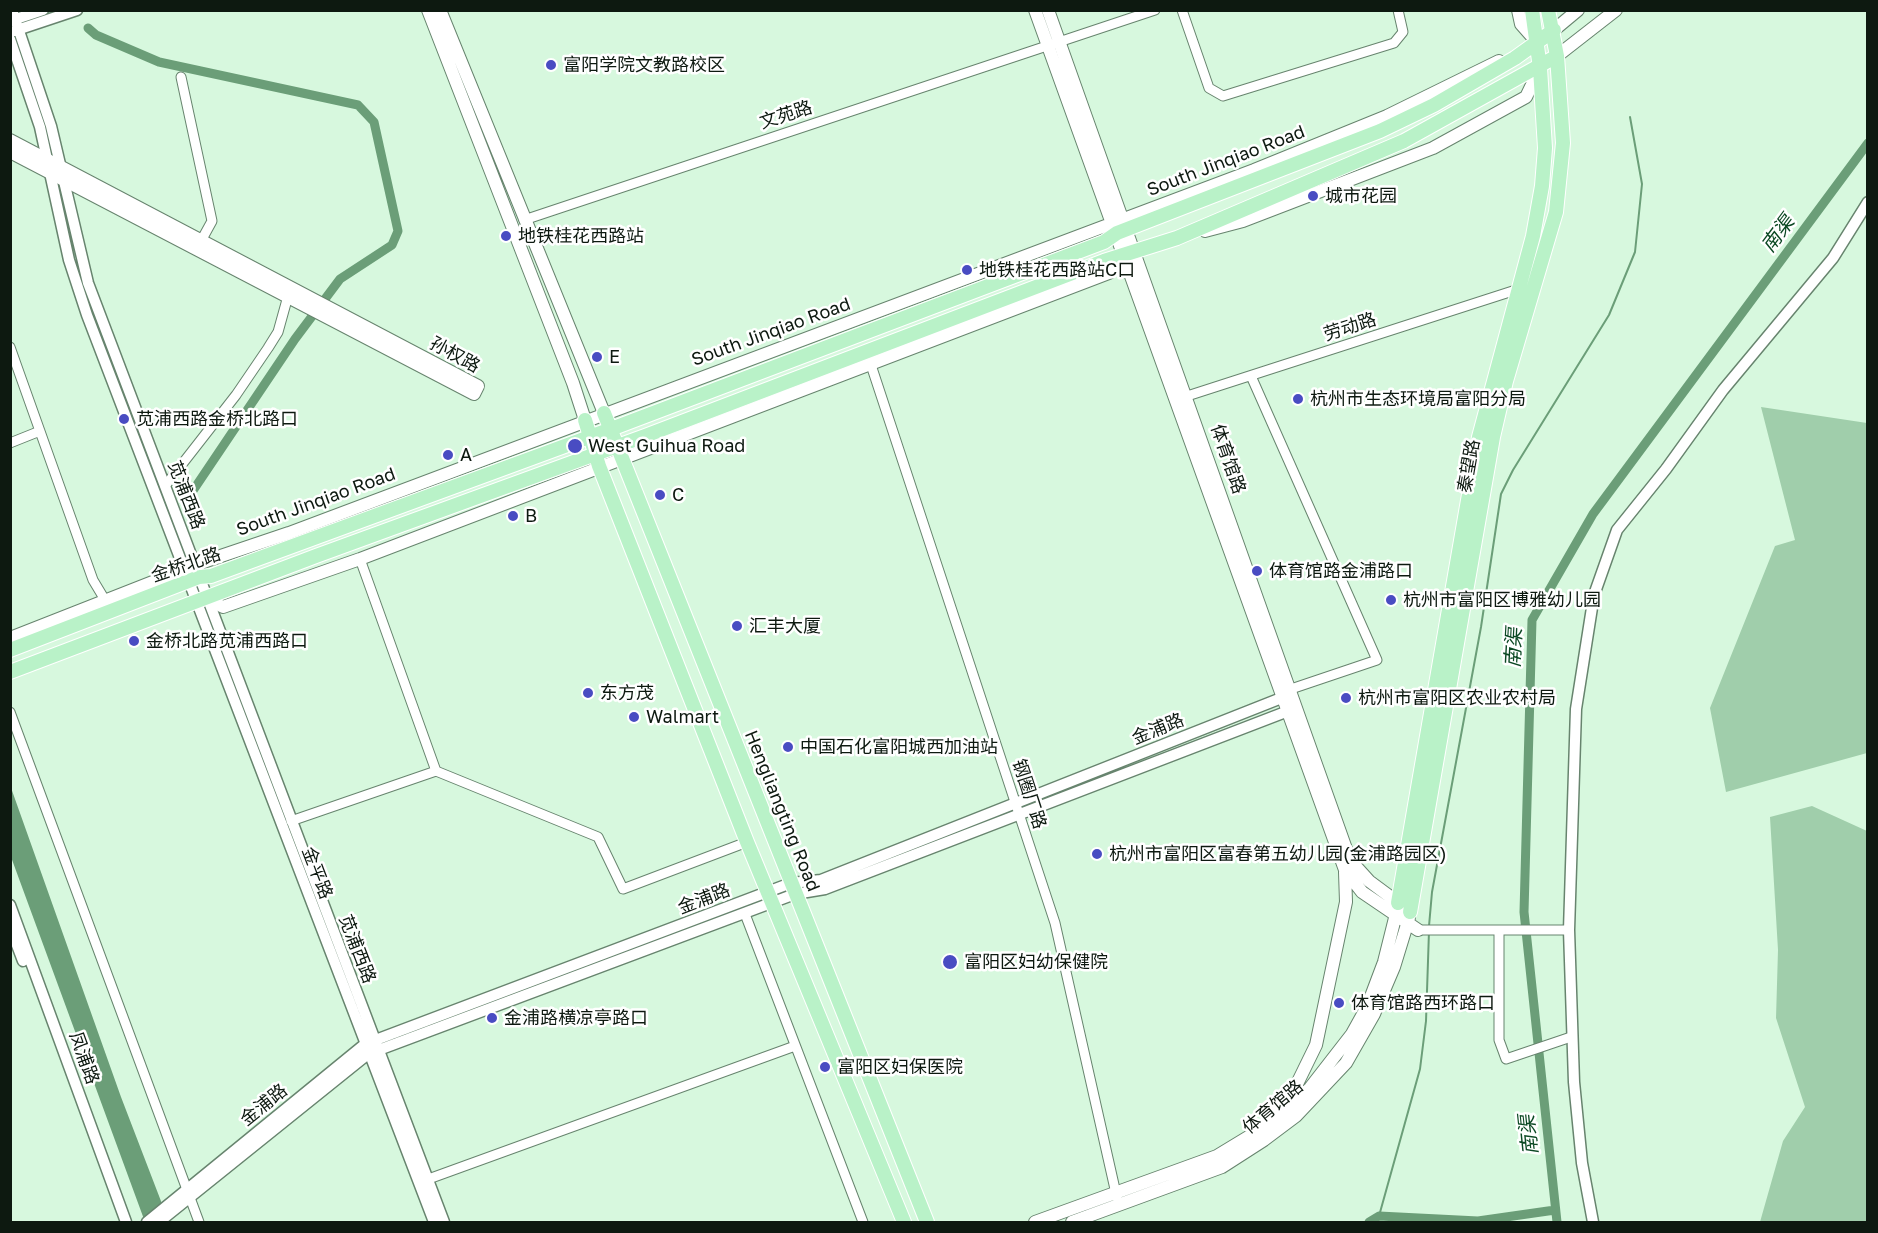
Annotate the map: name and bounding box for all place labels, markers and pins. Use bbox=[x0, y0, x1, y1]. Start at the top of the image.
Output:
place label: 富阳学院文教路校区 bbox=[563, 54, 725, 76]
marker: 富阳学院文教路校区 bbox=[544, 58, 558, 72]
place label: 城市花园 bbox=[1325, 185, 1397, 207]
marker: 城市花园 bbox=[1306, 189, 1320, 203]
place label: 地铁桂花西路站 bbox=[518, 225, 644, 247]
marker: 地铁桂花西路站 bbox=[499, 229, 513, 243]
place label: 地铁桂花西路站C口 bbox=[979, 259, 1135, 281]
marker: 地铁桂花西路站C口 bbox=[960, 263, 974, 277]
place label: E bbox=[609, 346, 620, 368]
marker: E bbox=[590, 350, 604, 364]
place label: 杭州市生态环境局富阳分局 bbox=[1310, 388, 1526, 410]
marker: 杭州市生态环境局富阳分局 bbox=[1291, 392, 1305, 406]
place label: 苋浦西路金桥北路口 bbox=[136, 408, 298, 430]
marker: 苋浦西路金桥北路口 bbox=[117, 412, 131, 426]
place label: West Guihua Road bbox=[588, 435, 745, 457]
marker: West Guihua Road bbox=[566, 437, 584, 455]
place label: A bbox=[460, 444, 472, 466]
marker: A bbox=[441, 448, 455, 462]
place label: C bbox=[672, 484, 684, 506]
marker: C bbox=[653, 488, 667, 502]
place label: B bbox=[525, 505, 537, 527]
marker: B bbox=[506, 509, 520, 523]
place label: 体育馆路金浦路口 bbox=[1269, 560, 1413, 582]
marker: 体育馆路金浦路口 bbox=[1250, 564, 1264, 578]
place label: 杭州市富阳区博雅幼儿园 bbox=[1403, 589, 1601, 611]
marker: 杭州市富阳区博雅幼儿园 bbox=[1384, 593, 1398, 607]
place label: 汇丰大厦 bbox=[749, 615, 821, 637]
marker: 汇丰大厦 bbox=[730, 619, 744, 633]
place label: 金桥北路苋浦西路口 bbox=[146, 630, 308, 652]
marker: 金桥北路苋浦西路口 bbox=[127, 634, 141, 648]
place label: 东方茂 bbox=[600, 682, 654, 704]
marker: 东方茂 bbox=[581, 686, 595, 700]
place label: 杭州市富阳区农业农村局 bbox=[1358, 687, 1556, 709]
marker: 杭州市富阳区农业农村局 bbox=[1339, 691, 1353, 705]
place label: Walmart bbox=[646, 706, 719, 728]
marker: Walmart bbox=[627, 710, 641, 724]
place label: 中国石化富阳城西加油站 bbox=[800, 736, 998, 758]
marker: 中国石化富阳城西加油站 bbox=[781, 740, 795, 754]
place label: 杭州市富阳区富春第五幼儿园(金浦路园区) bbox=[1109, 843, 1447, 865]
marker: 杭州市富阳区富春第五幼儿园(金浦路园区) bbox=[1090, 847, 1104, 861]
place label: 富阳区妇幼保健院 bbox=[964, 951, 1108, 973]
marker: 富阳区妇幼保健院 bbox=[941, 953, 959, 971]
place label: 体育馆路西环路口 bbox=[1351, 992, 1495, 1014]
marker: 体育馆路西环路口 bbox=[1332, 996, 1346, 1010]
place label: 金浦路横凉亭路口 bbox=[504, 1007, 648, 1029]
marker: 金浦路横凉亭路口 bbox=[485, 1011, 499, 1025]
place label: 富阳区妇保医院 bbox=[837, 1056, 963, 1078]
marker: 富阳区妇保医院 bbox=[818, 1060, 832, 1074]

